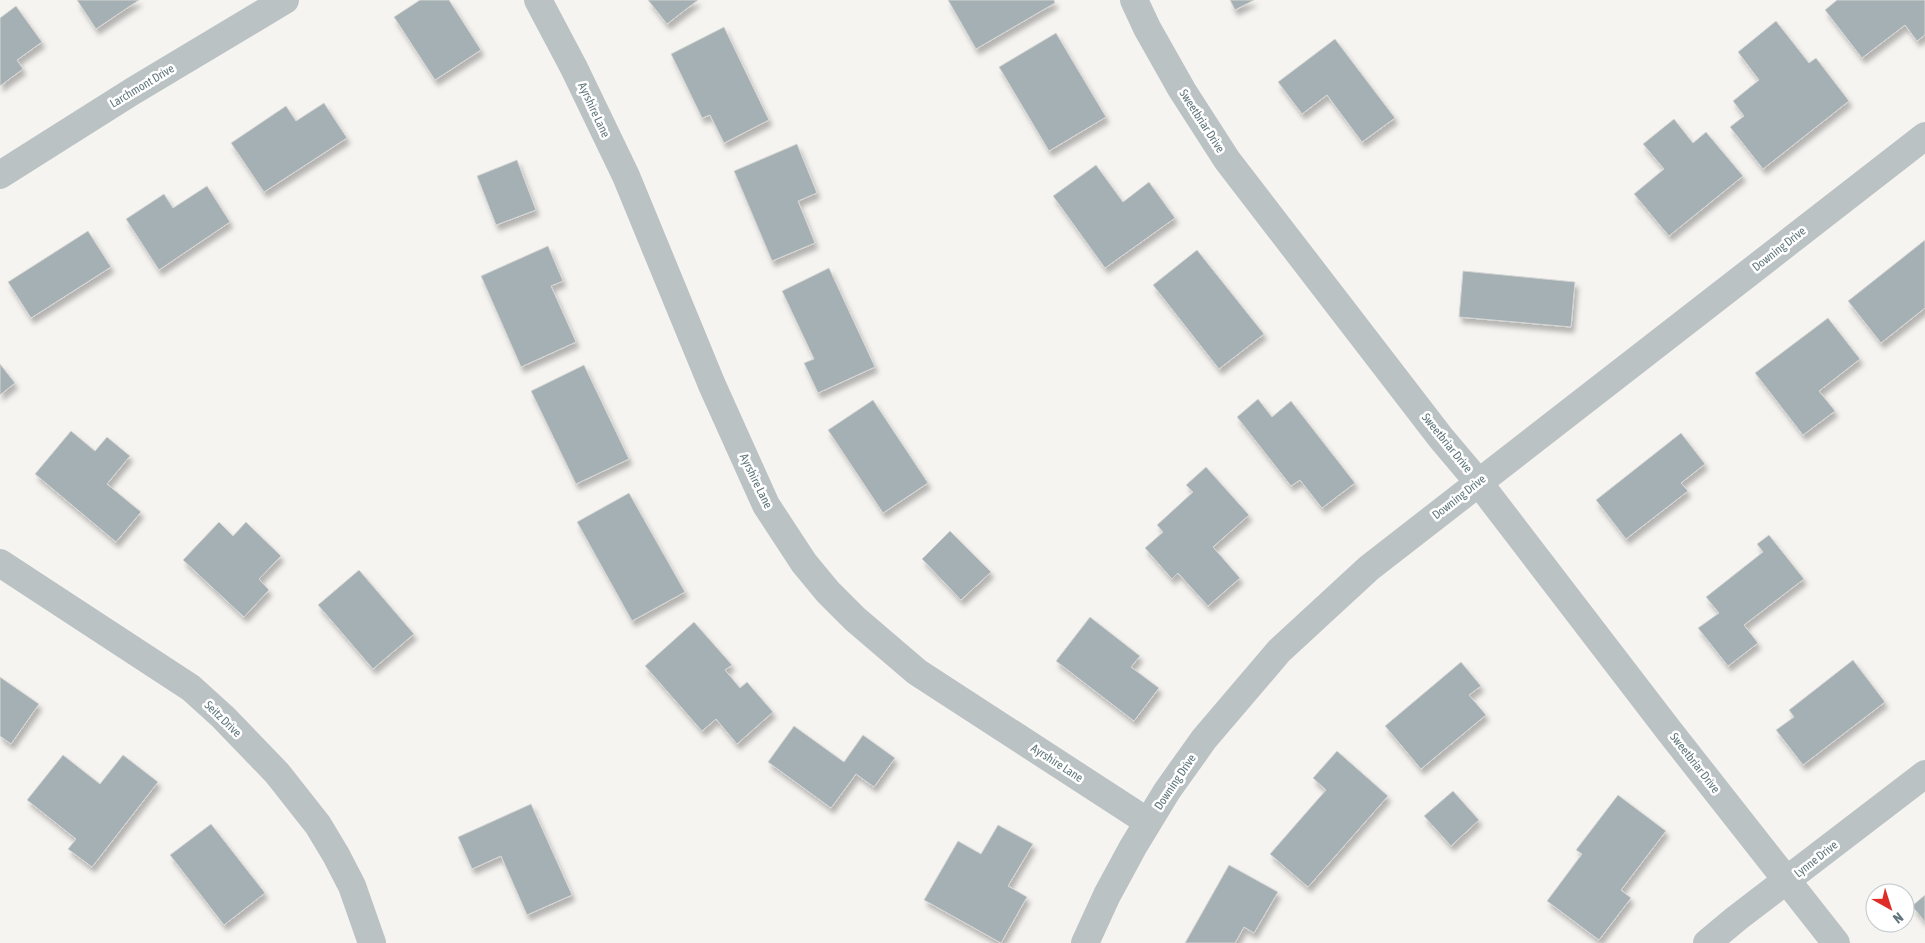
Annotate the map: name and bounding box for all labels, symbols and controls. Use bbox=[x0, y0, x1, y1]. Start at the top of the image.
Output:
street label: Larchmont Drive bbox=[107, 61, 177, 111]
street label: Ayrshire Lane bbox=[575, 80, 613, 140]
street label: Sweetbriar Drive bbox=[1176, 87, 1228, 155]
street label: Downing Drive bbox=[1750, 224, 1808, 274]
street label: Sweetbriar Drive bbox=[1419, 410, 1475, 476]
street label: Ayrshire Lane bbox=[737, 451, 775, 511]
street label: Downing Drive bbox=[1430, 472, 1488, 522]
street label: Seitz Drive bbox=[202, 698, 244, 740]
street label: Sweetbriar Drive bbox=[1667, 730, 1723, 796]
street label: Ayrshire Lane bbox=[1028, 741, 1086, 785]
street label: Downing Drive bbox=[1151, 752, 1199, 812]
street label: Lynne Drive bbox=[1791, 838, 1841, 880]
north arrow bbox=[1865, 883, 1915, 933]
text: N bbox=[1890, 909, 1906, 927]

